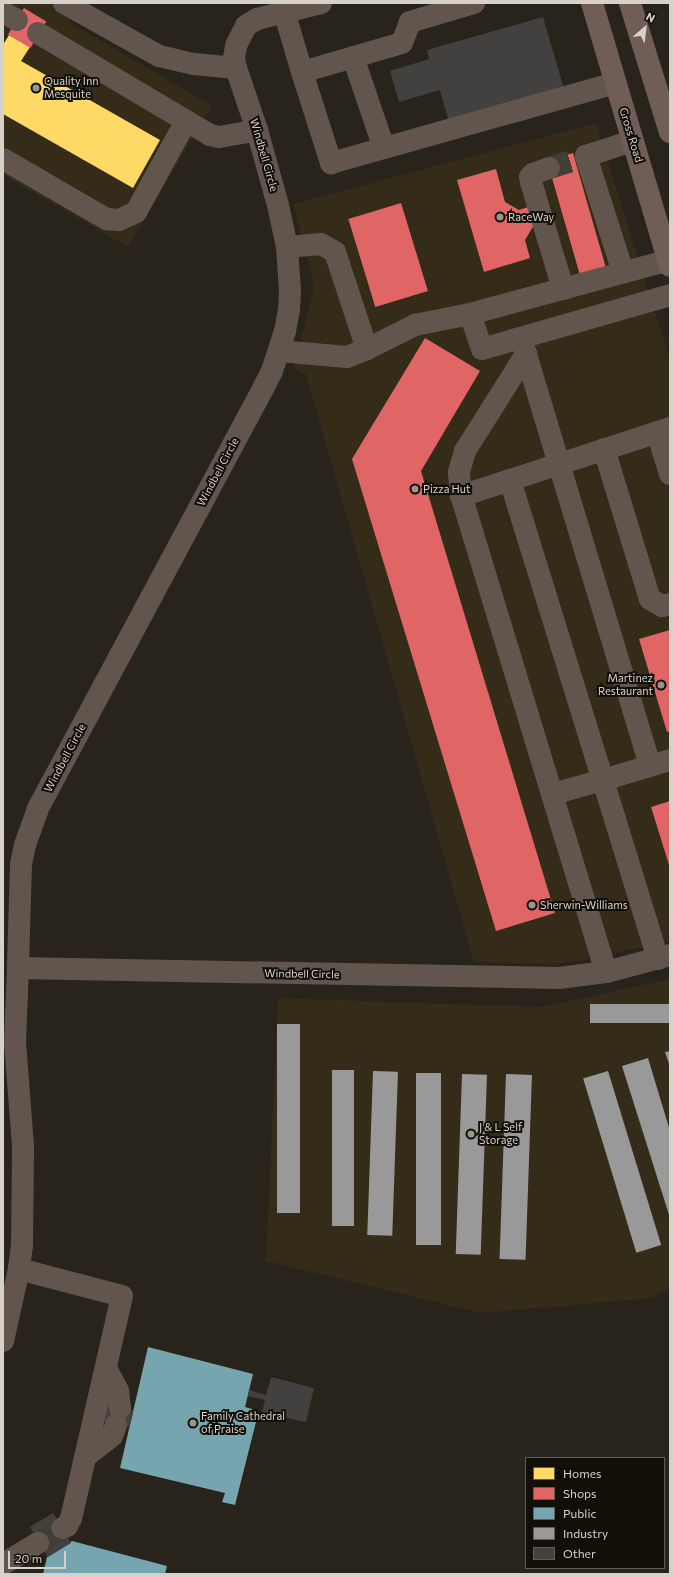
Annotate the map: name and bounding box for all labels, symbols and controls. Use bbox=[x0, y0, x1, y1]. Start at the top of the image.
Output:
north arrow bbox=[625, 8, 665, 48]
text: N bbox=[644, 9, 658, 25]
place label: Quality Inn Mesquite bbox=[44, 75, 98, 101]
marker: Quality Inn Mesquite bbox=[31, 83, 41, 93]
street label: Gross Road bbox=[616, 106, 646, 164]
street label: Windbell Circle bbox=[247, 117, 281, 193]
place label: RaceWay bbox=[508, 210, 554, 224]
marker: RaceWay bbox=[495, 212, 505, 222]
street label: Windbell Circle bbox=[194, 436, 242, 508]
place label: Pizza Hut bbox=[423, 482, 470, 496]
marker: Pizza Hut bbox=[410, 484, 420, 494]
place label: Martinez Restaurant bbox=[598, 672, 653, 698]
marker: Martinez Restaurant bbox=[656, 680, 666, 690]
street label: Windbell Circle bbox=[41, 722, 89, 794]
place label: Sherwin-Williams bbox=[540, 898, 628, 912]
marker: Sherwin-Williams bbox=[527, 900, 537, 910]
street label: Windbell Circle bbox=[264, 967, 340, 981]
place label: J & L Self Storage bbox=[479, 1121, 522, 1147]
marker: J & L Self Storage bbox=[466, 1129, 476, 1139]
place label: Family Cathedral of Praise bbox=[201, 1410, 285, 1436]
marker: Family Cathedral of Praise bbox=[188, 1418, 198, 1428]
legend bbox=[525, 1457, 665, 1569]
text: Homes bbox=[563, 1466, 601, 1480]
text: Shops bbox=[563, 1486, 597, 1500]
text: Public bbox=[563, 1506, 596, 1520]
text: Industry bbox=[563, 1526, 608, 1540]
scale bar bbox=[10, 1543, 68, 1569]
text: Other bbox=[563, 1546, 596, 1560]
text: 20 m bbox=[15, 1551, 42, 1565]

